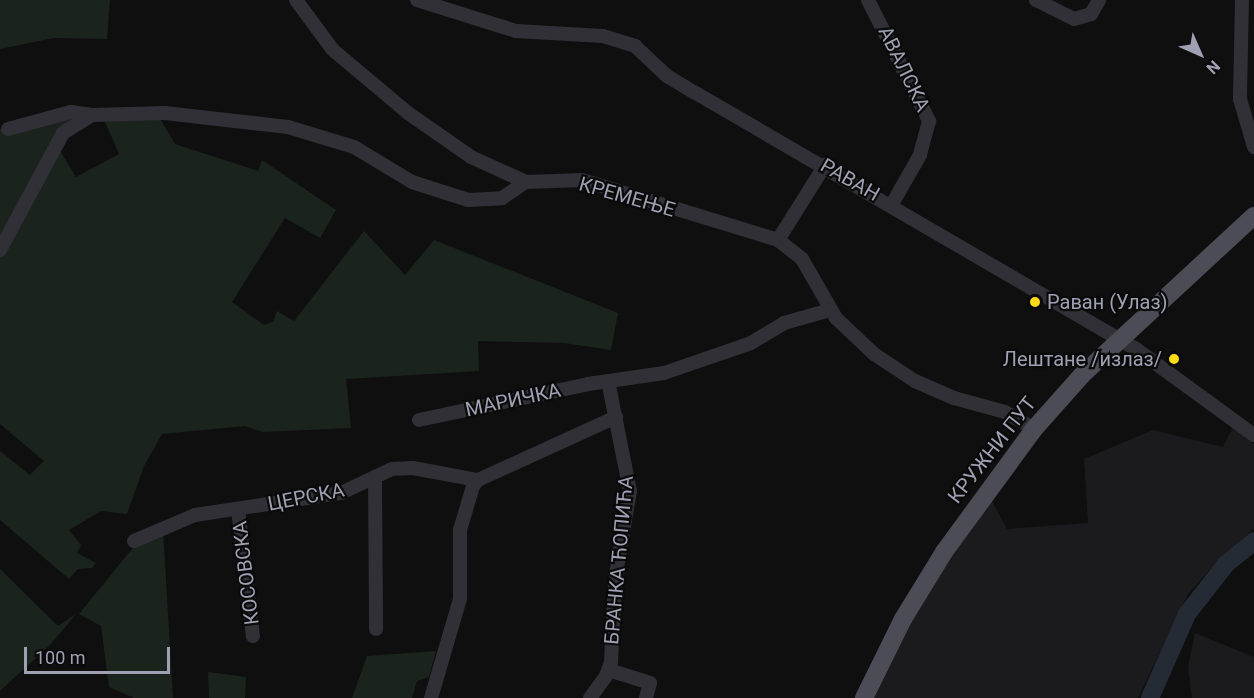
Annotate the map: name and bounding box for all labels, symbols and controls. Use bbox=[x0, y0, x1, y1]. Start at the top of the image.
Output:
street label: АВАЛСКА bbox=[873, 22, 935, 116]
north arrow bbox=[1170, 24, 1230, 84]
text: N bbox=[1202, 56, 1224, 78]
street label: РАВАН bbox=[816, 154, 884, 206]
street label: КРЕМЕЊЕ bbox=[576, 172, 678, 222]
place label: Раван (Улаз) bbox=[1047, 290, 1168, 314]
marker: Раван (Улаз) bbox=[1028, 295, 1042, 309]
place label: Лештане /излаз/ bbox=[1003, 347, 1162, 371]
marker: Лештане /излаз/ bbox=[1167, 352, 1181, 366]
street label: МАРИЧКА bbox=[463, 378, 563, 422]
street label: КРУЖНИ ПУТ bbox=[943, 392, 1041, 508]
street label: БРАНКА ЋОПИЋА bbox=[600, 474, 638, 646]
street label: ЦЕРСКА bbox=[266, 478, 346, 516]
street label: КОСОВСКА bbox=[228, 520, 264, 626]
scale bar bbox=[27, 635, 172, 673]
text: 100 m bbox=[35, 647, 86, 668]

